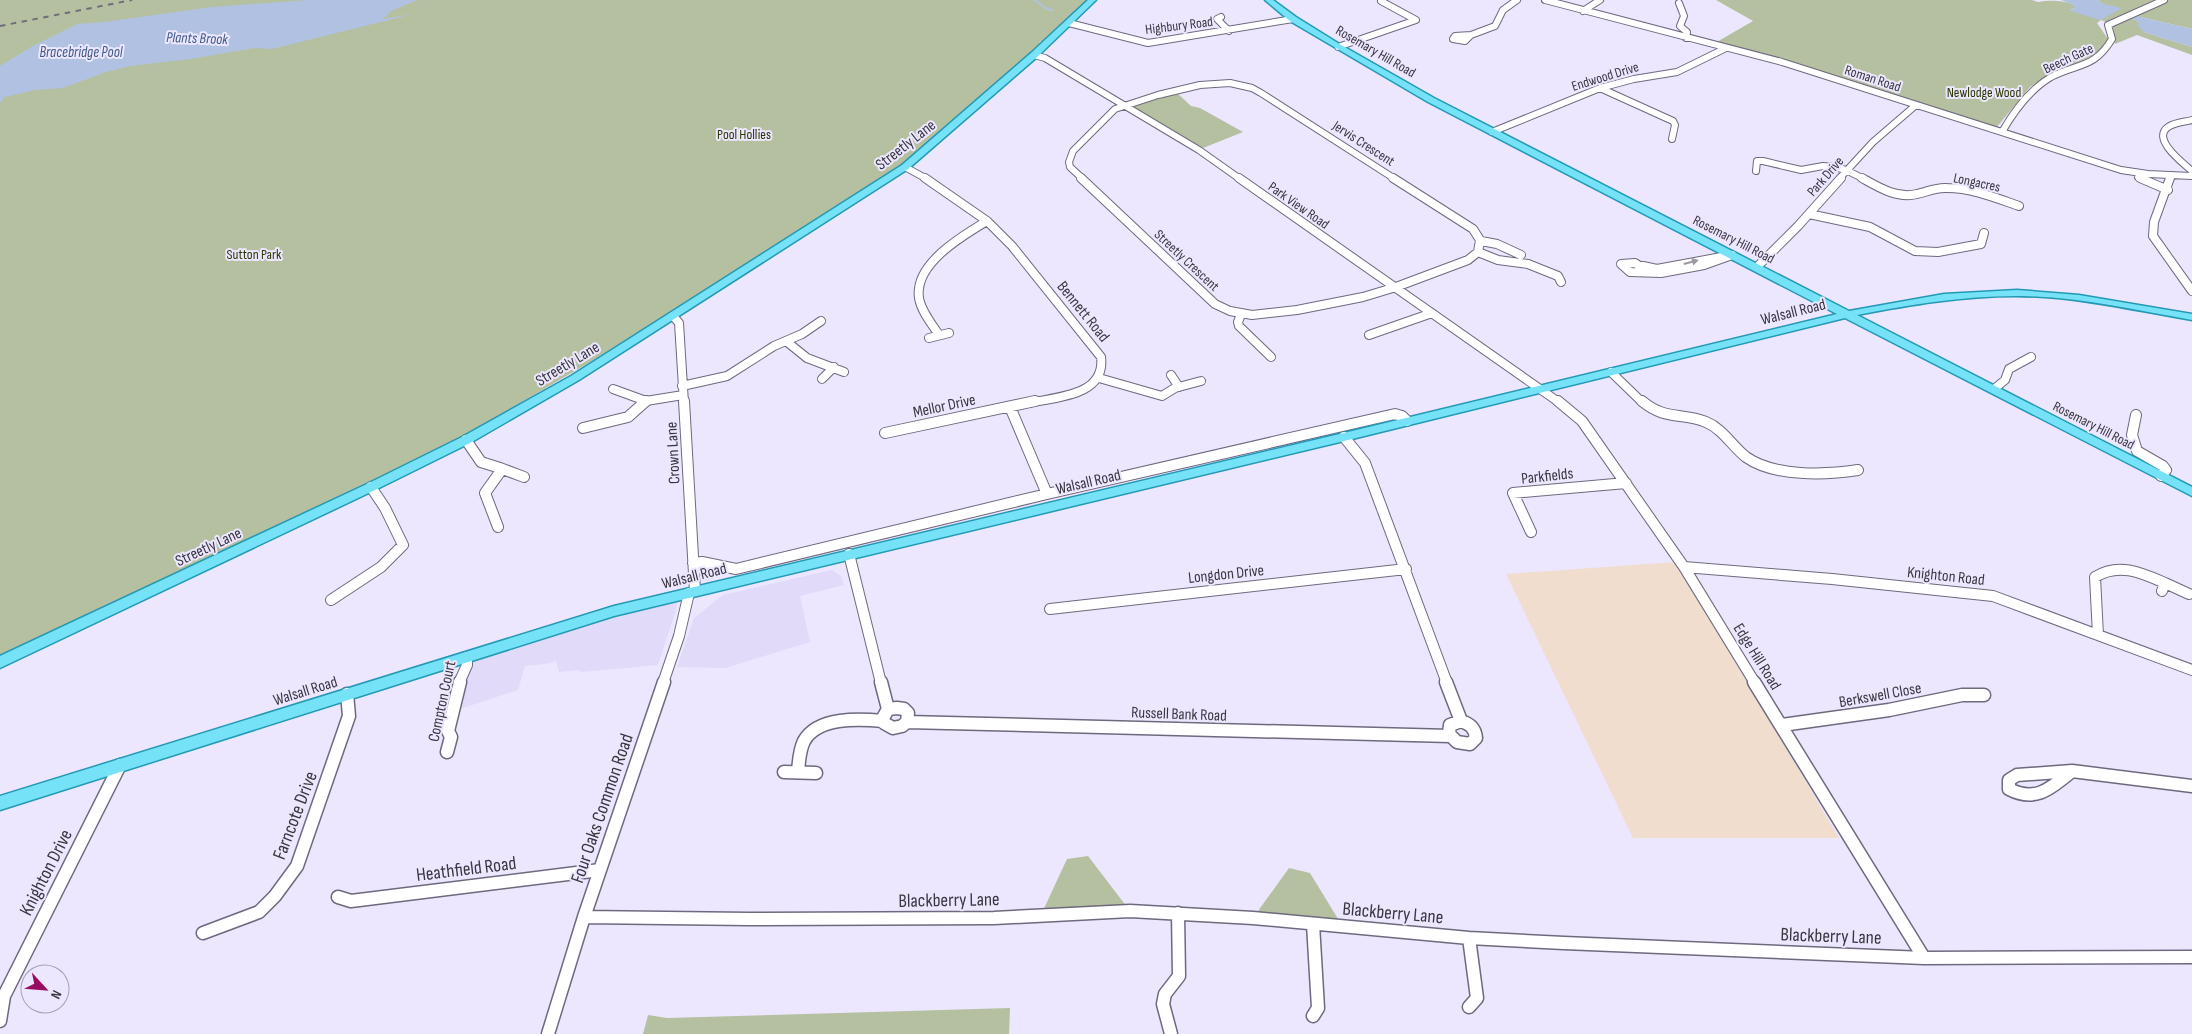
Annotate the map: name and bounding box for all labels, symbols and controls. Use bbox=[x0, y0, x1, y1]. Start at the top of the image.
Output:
street label: Highbury Road bbox=[1144, 13, 1214, 38]
street label: Rosemary Hill Road bbox=[1333, 22, 1419, 81]
water label: Plants Brook bbox=[166, 28, 229, 49]
street label: Beech Gate bbox=[2040, 39, 2096, 77]
water label: Bracebridge Pool bbox=[40, 43, 124, 62]
street label: Endwood Drive bbox=[1569, 58, 1641, 95]
street label: Roman Road bbox=[1843, 61, 1903, 96]
park label: Newlodge Wood bbox=[1947, 84, 2021, 101]
street label: Streetly Lane bbox=[872, 116, 940, 174]
street label: Jervis Crescent bbox=[1329, 117, 1398, 170]
park label: Pool Hollies bbox=[717, 126, 771, 143]
street label: Park Drive bbox=[1803, 153, 1847, 200]
street label: Longacres bbox=[1952, 169, 2002, 196]
street label: Park View Road bbox=[1265, 178, 1333, 233]
street label: Rosemary Hill Road bbox=[1690, 212, 1778, 267]
street label: Streetly Crescent bbox=[1151, 226, 1223, 295]
park label: Sutton Park bbox=[227, 246, 282, 263]
one-way arrow bbox=[1684, 258, 1699, 266]
street label: Bennett Road bbox=[1053, 278, 1113, 346]
street label: Walsall Road bbox=[1759, 295, 1828, 330]
street label: Streetly Lane bbox=[533, 338, 603, 391]
street label: Mellor Drive bbox=[911, 391, 977, 422]
street label: Rosemary Hill Road bbox=[2050, 398, 2138, 453]
street label: Crown Lane bbox=[662, 421, 685, 485]
street label: Parkfields bbox=[1520, 464, 1574, 489]
street label: Walsall Road bbox=[1054, 466, 1123, 499]
street label: Streetly Lane bbox=[173, 524, 245, 571]
street label: Walsall Road bbox=[660, 559, 729, 594]
street label: Longdon Drive bbox=[1187, 561, 1265, 588]
street label: Knighton Road bbox=[1906, 563, 1986, 590]
street label: Edge Hill Road bbox=[1729, 620, 1785, 694]
street label: Compton Court bbox=[425, 659, 460, 744]
street label: Walsall Road bbox=[271, 673, 340, 710]
street label: Berkswell Close bbox=[1838, 679, 1923, 712]
street label: Russell Bank Road bbox=[1131, 703, 1227, 726]
street label: Four Oaks Common Road bbox=[566, 731, 639, 886]
street label: Farncote Drive bbox=[268, 768, 323, 863]
street label: Knighton Drive bbox=[15, 826, 78, 920]
street label: Heathfield Road bbox=[415, 852, 518, 887]
street label: Blackberry Lane bbox=[898, 888, 1000, 913]
street label: Blackberry Lane bbox=[1341, 898, 1444, 929]
street label: Blackberry Lane bbox=[1780, 923, 1882, 950]
north arrow bbox=[20, 964, 70, 1014]
text: N bbox=[47, 987, 66, 1002]

